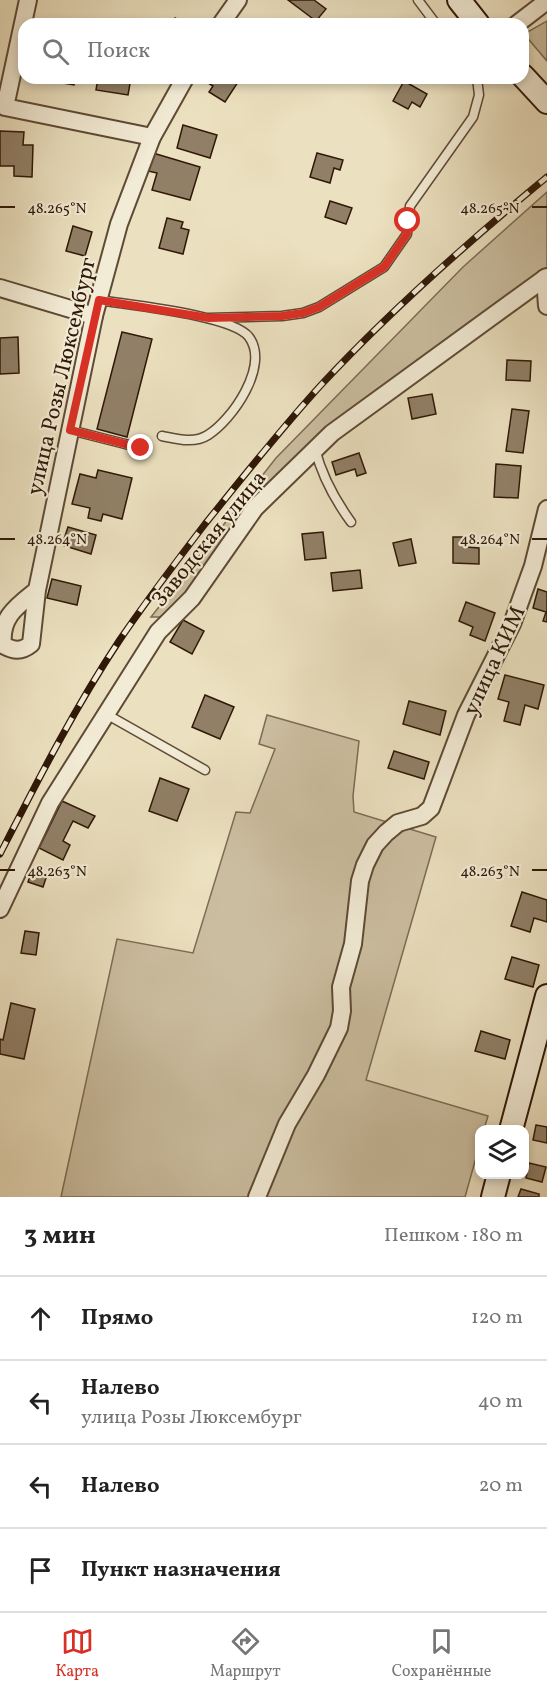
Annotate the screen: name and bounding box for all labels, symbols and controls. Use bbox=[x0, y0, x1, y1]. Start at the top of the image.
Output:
search box bbox=[18, 18, 529, 84]
icon: search bbox=[39, 35, 72, 68]
text: Поиск bbox=[87, 36, 150, 67]
text: 48.265°N bbox=[27, 199, 87, 220]
text: 48.265°N bbox=[460, 199, 520, 220]
route start bbox=[394, 207, 420, 233]
street label: улица Розы Люксембург bbox=[20, 254, 105, 498]
route end bbox=[127, 434, 153, 460]
street label: Заводская улица bbox=[145, 465, 275, 615]
text: 48.264°N bbox=[27, 530, 87, 551]
text: 48.264°N bbox=[460, 530, 520, 551]
street label: улица КИМ bbox=[456, 601, 534, 721]
text: 48.263°N bbox=[27, 862, 87, 883]
text: 48.263°N bbox=[460, 862, 520, 883]
map controls bbox=[475, 1125, 529, 1179]
button: layers bbox=[475, 1125, 529, 1179]
text: 3 мин bbox=[24, 1218, 96, 1254]
text: Пешком · 180 m bbox=[384, 1222, 523, 1250]
icon: ahead bbox=[24, 1302, 57, 1335]
text: Прямо bbox=[81, 1303, 153, 1334]
text: 120 m bbox=[471, 1304, 523, 1332]
text: Налево bbox=[81, 1373, 160, 1404]
icon: left bbox=[24, 1386, 57, 1419]
text: 40 m bbox=[478, 1388, 523, 1416]
text: улица Розы Люксембург bbox=[81, 1404, 302, 1432]
icon: left bbox=[24, 1470, 57, 1503]
text: Налево bbox=[81, 1471, 160, 1502]
text: 20 m bbox=[479, 1472, 523, 1500]
icon: arrive bbox=[24, 1554, 57, 1587]
text: Пункт назначения bbox=[81, 1555, 281, 1586]
tab: Карта bbox=[56, 1625, 99, 1683]
tab: Маршрут bbox=[210, 1625, 281, 1683]
tab: Сохранённые bbox=[392, 1625, 491, 1683]

